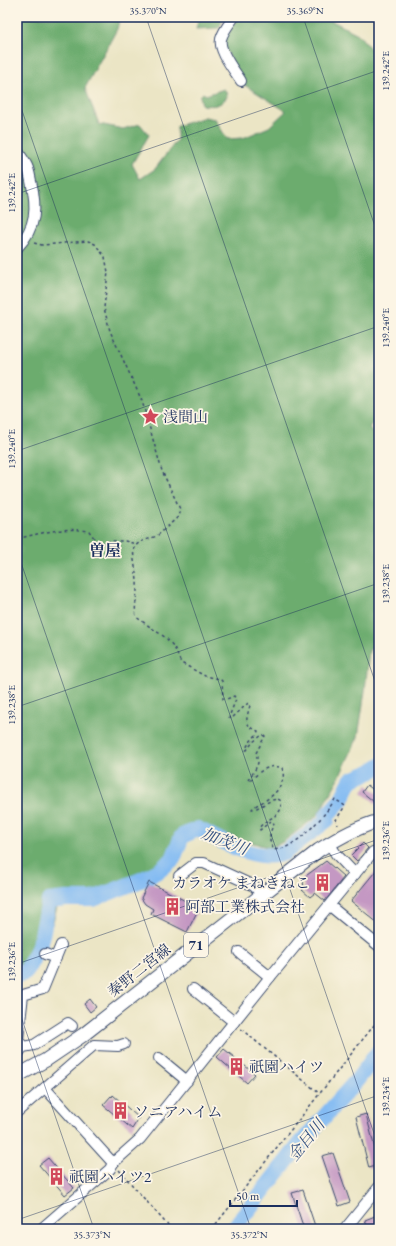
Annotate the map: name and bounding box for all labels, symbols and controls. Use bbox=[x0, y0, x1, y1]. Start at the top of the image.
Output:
text: 35.370°N bbox=[129, 4, 167, 17]
text: 35.369°N bbox=[286, 4, 324, 17]
text: 139.242°E bbox=[379, 51, 392, 91]
text: 139.242°E bbox=[5, 173, 18, 213]
text: 139.240°E bbox=[379, 308, 392, 348]
place icon: 浅間山 bbox=[140, 406, 160, 426]
place label: 浅間山 bbox=[163, 407, 208, 426]
text: 139.240°E bbox=[5, 429, 18, 469]
district label: 曽屋 bbox=[89, 540, 121, 561]
text: 139.238°E bbox=[379, 564, 392, 604]
text: 139.238°E bbox=[5, 685, 18, 725]
text: 139.236°E bbox=[379, 821, 392, 861]
water label: 加茂川 bbox=[199, 823, 253, 860]
building icon: カラオケ まねきねこ bbox=[313, 872, 333, 892]
place label: カラオケ まねきねこ bbox=[172, 873, 310, 892]
building icon: 阿部工業株式会社 bbox=[162, 896, 182, 916]
place label: 阿部工業株式会社 bbox=[185, 897, 305, 916]
road number: 71 bbox=[184, 933, 208, 957]
street label: 秦野二宮線 bbox=[104, 939, 174, 1001]
text: 139.236°E bbox=[5, 942, 18, 982]
building icon: 祇園ハイツ bbox=[226, 1056, 246, 1076]
place label: 祇園ハイツ bbox=[249, 1057, 324, 1076]
text: 139.234°E bbox=[379, 1077, 392, 1117]
building icon: ソニアハイム bbox=[111, 1101, 131, 1121]
place label: ソニアハイム bbox=[134, 1102, 223, 1121]
water label: 金目川 bbox=[283, 1113, 331, 1165]
building icon: 祇園ハイツ2 bbox=[46, 1166, 66, 1186]
place label: 祇園ハイツ2 bbox=[69, 1167, 152, 1186]
scale bar bbox=[230, 1182, 297, 1208]
text: 50 m bbox=[236, 1188, 260, 1204]
text: 35.373°N bbox=[73, 1228, 111, 1241]
text: 35.372°N bbox=[230, 1228, 268, 1241]

